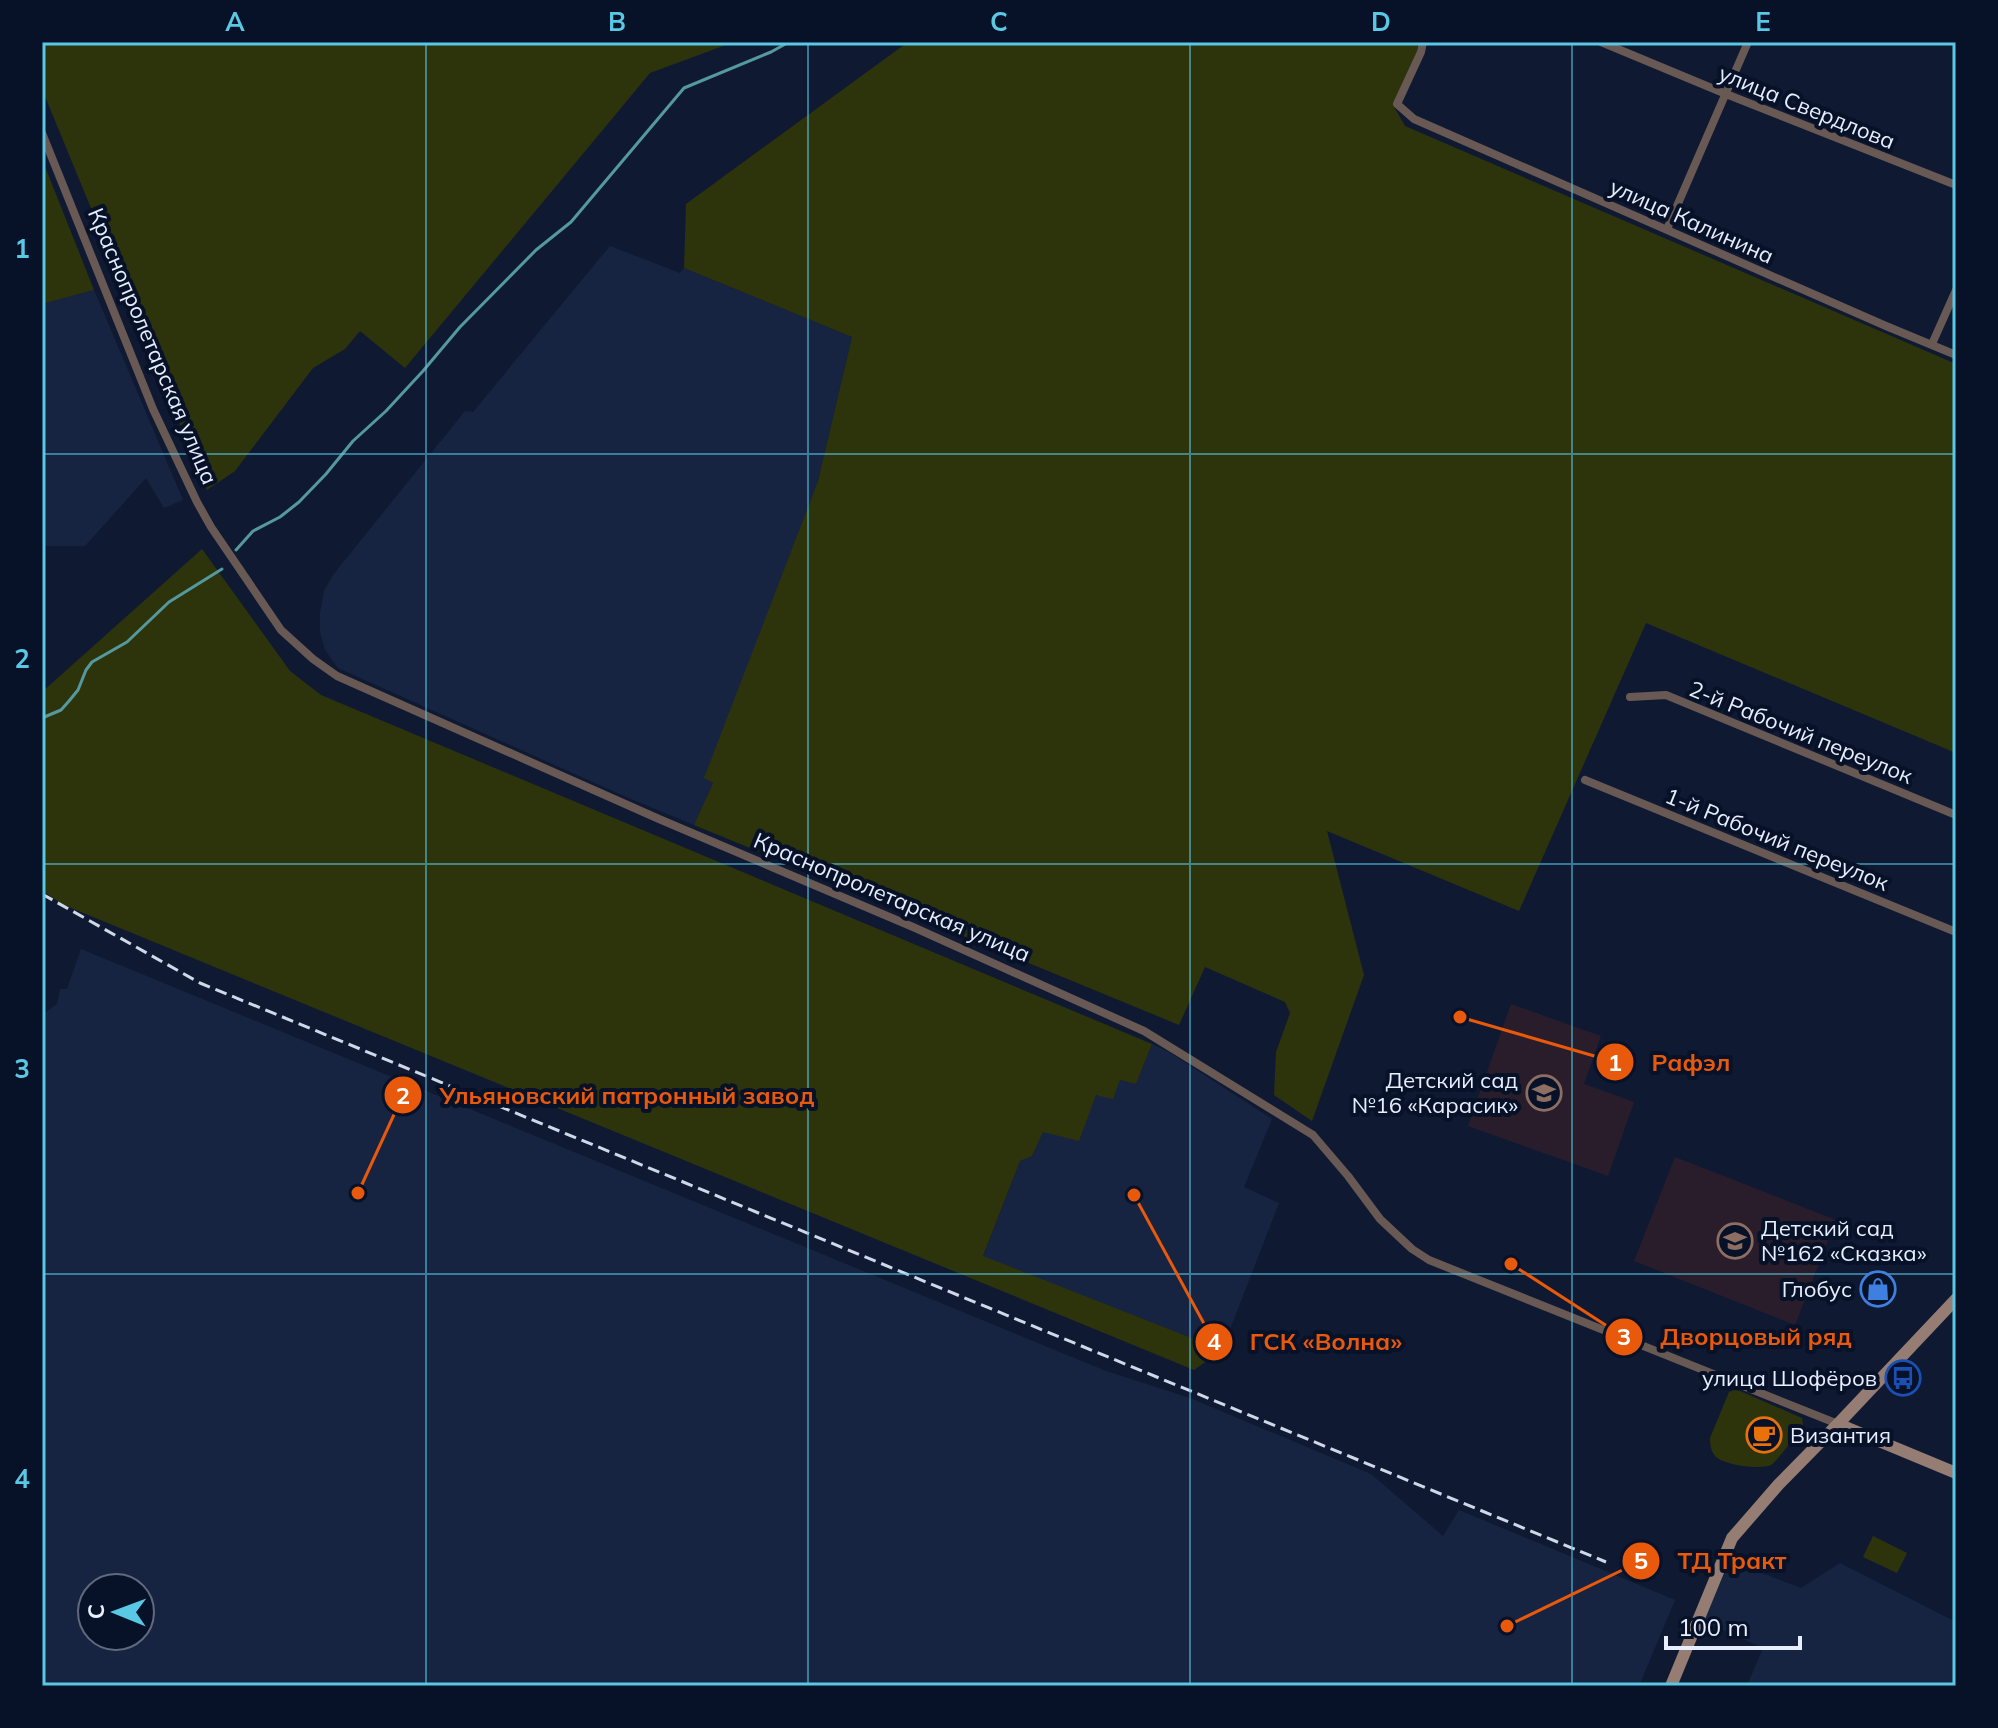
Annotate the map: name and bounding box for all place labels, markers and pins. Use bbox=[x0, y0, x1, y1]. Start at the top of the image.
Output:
callout: Рафэл bbox=[1595, 1038, 1746, 1086]
place label: Детский сад №16 «Карасик» bbox=[1352, 1066, 1518, 1119]
callout: Ульяновский патронный завод bbox=[383, 1071, 830, 1119]
school or university icon: Детский сад №16 «Карасик» bbox=[1525, 1074, 1563, 1112]
place label: Детский сад №162 «Сказка» bbox=[1761, 1214, 1927, 1267]
school or university icon: Детский сад №162 «Сказка» bbox=[1716, 1222, 1754, 1260]
shop icon: Глобус bbox=[1859, 1270, 1897, 1308]
place label: Глобус bbox=[1782, 1275, 1852, 1303]
callout: Дворцовый ряд bbox=[1604, 1313, 1868, 1361]
callout: ГСК «Волна» bbox=[1194, 1318, 1418, 1366]
bus stop icon: улица Шофёров bbox=[1884, 1359, 1922, 1397]
place label: улица Шофёров bbox=[1702, 1364, 1877, 1392]
cafe icon: Византия bbox=[1745, 1416, 1783, 1454]
place label: Византия bbox=[1790, 1421, 1891, 1449]
callout: ТД Тракт bbox=[1621, 1537, 1802, 1585]

